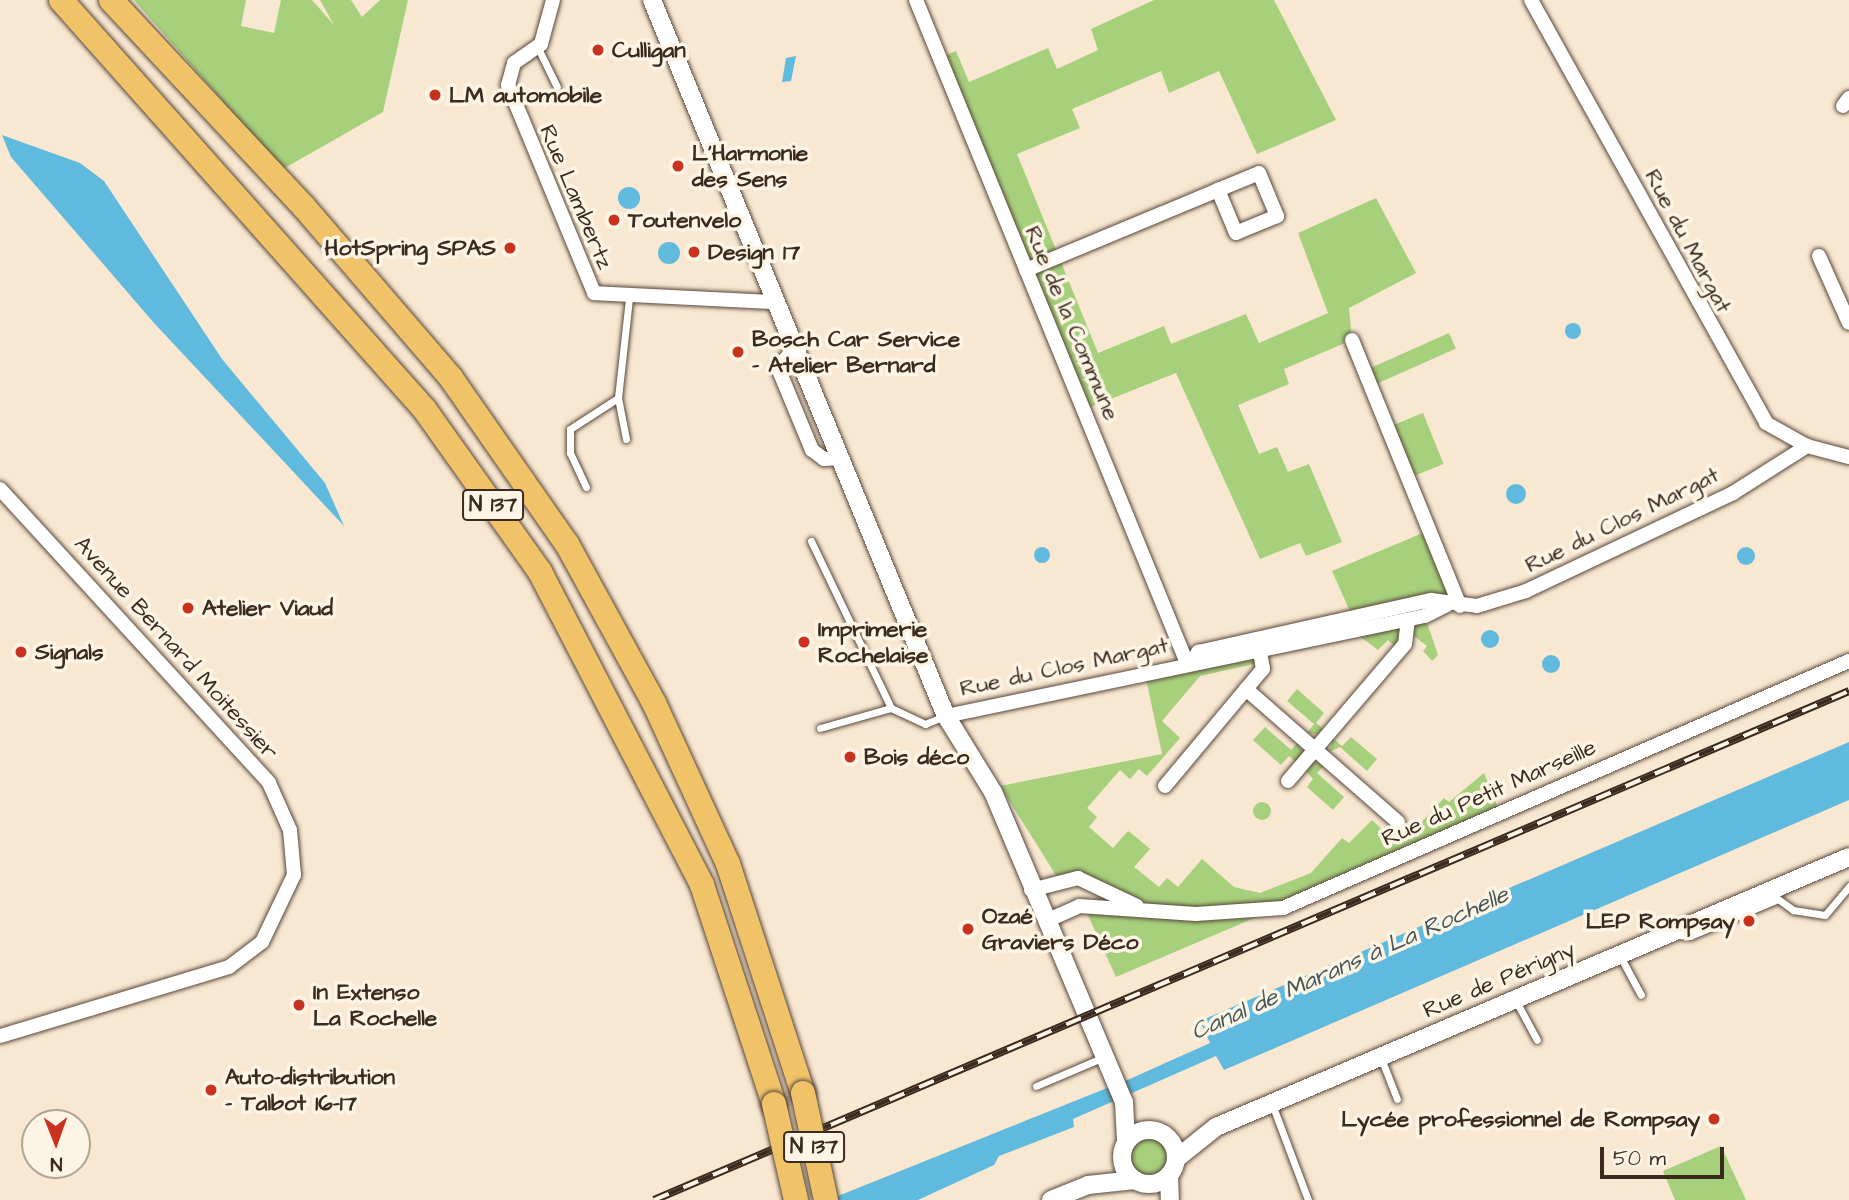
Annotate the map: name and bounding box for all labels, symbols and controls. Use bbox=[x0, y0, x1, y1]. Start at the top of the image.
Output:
place label: Culligan bbox=[612, 36, 686, 64]
marker: Culligan bbox=[590, 42, 606, 58]
place label: LM automobile bbox=[449, 81, 602, 109]
marker: LM automobile bbox=[427, 87, 443, 103]
street label: Rue Lambertz bbox=[533, 121, 619, 273]
place label: L'Harmonie des Sens bbox=[692, 139, 808, 193]
marker: L'Harmonie des Sens bbox=[670, 158, 686, 174]
street label: Rue du Margat bbox=[1639, 164, 1737, 318]
place label: Toutenvelo bbox=[628, 206, 741, 234]
marker: Toutenvelo bbox=[606, 212, 622, 228]
street label: Rue de la Commune bbox=[1019, 222, 1125, 424]
place label: HotSpring SPAS bbox=[325, 234, 496, 262]
place label: Design 17 bbox=[708, 238, 800, 266]
marker: HotSpring SPAS bbox=[502, 240, 518, 256]
marker: Design 17 bbox=[686, 244, 702, 260]
place label: Bosch Car Service - Atelier Bernard bbox=[752, 325, 960, 379]
marker: Bosch Car Service - Atelier Bernard bbox=[730, 344, 746, 360]
street label: Rue du Clos Margat bbox=[1521, 461, 1723, 579]
road number: N 137 bbox=[462, 488, 524, 522]
street label: Avenue Bernard Moitessier bbox=[68, 531, 284, 765]
place label: Atelier Viaud bbox=[202, 594, 333, 622]
marker: Atelier Viaud bbox=[180, 600, 196, 616]
place label: Imprimerie Rochelaise bbox=[818, 615, 929, 669]
street label: Rue du Clos Margat bbox=[957, 631, 1171, 703]
marker: Imprimerie Rochelaise bbox=[796, 634, 812, 650]
place label: Signals bbox=[35, 638, 103, 666]
marker: Signals bbox=[13, 644, 29, 660]
street label: Rue du Petit Marseille bbox=[1378, 733, 1600, 853]
place label: Bois déco bbox=[864, 743, 969, 771]
marker: Bois déco bbox=[842, 749, 858, 765]
water label: Canal de Marans à La Rochelle bbox=[1187, 881, 1513, 1047]
place label: Ozaé Graviers Déco bbox=[982, 902, 1138, 956]
place label: LEP Rompsay bbox=[1586, 907, 1735, 935]
marker: LEP Rompsay bbox=[1741, 913, 1757, 929]
marker: Ozaé Graviers Déco bbox=[960, 921, 976, 937]
street label: Rue de Périgny bbox=[1419, 936, 1579, 1024]
place label: In Extenso La Rochelle bbox=[313, 978, 437, 1032]
marker: In Extenso La Rochelle bbox=[291, 997, 307, 1013]
place label: Auto-distribution - Talbot 16-17 bbox=[225, 1063, 395, 1117]
marker: Auto-distribution - Talbot 16-17 bbox=[203, 1082, 219, 1098]
place label: Lycée professionnel de Rompsay bbox=[1341, 1105, 1700, 1133]
north arrow bbox=[21, 1109, 91, 1179]
marker: Lycée professionnel de Rompsay bbox=[1706, 1111, 1722, 1127]
road number: N 137 bbox=[782, 1130, 846, 1164]
scale bar bbox=[1604, 1134, 1728, 1178]
text: 50 m bbox=[1613, 1144, 1666, 1173]
text: N bbox=[50, 1150, 63, 1177]

